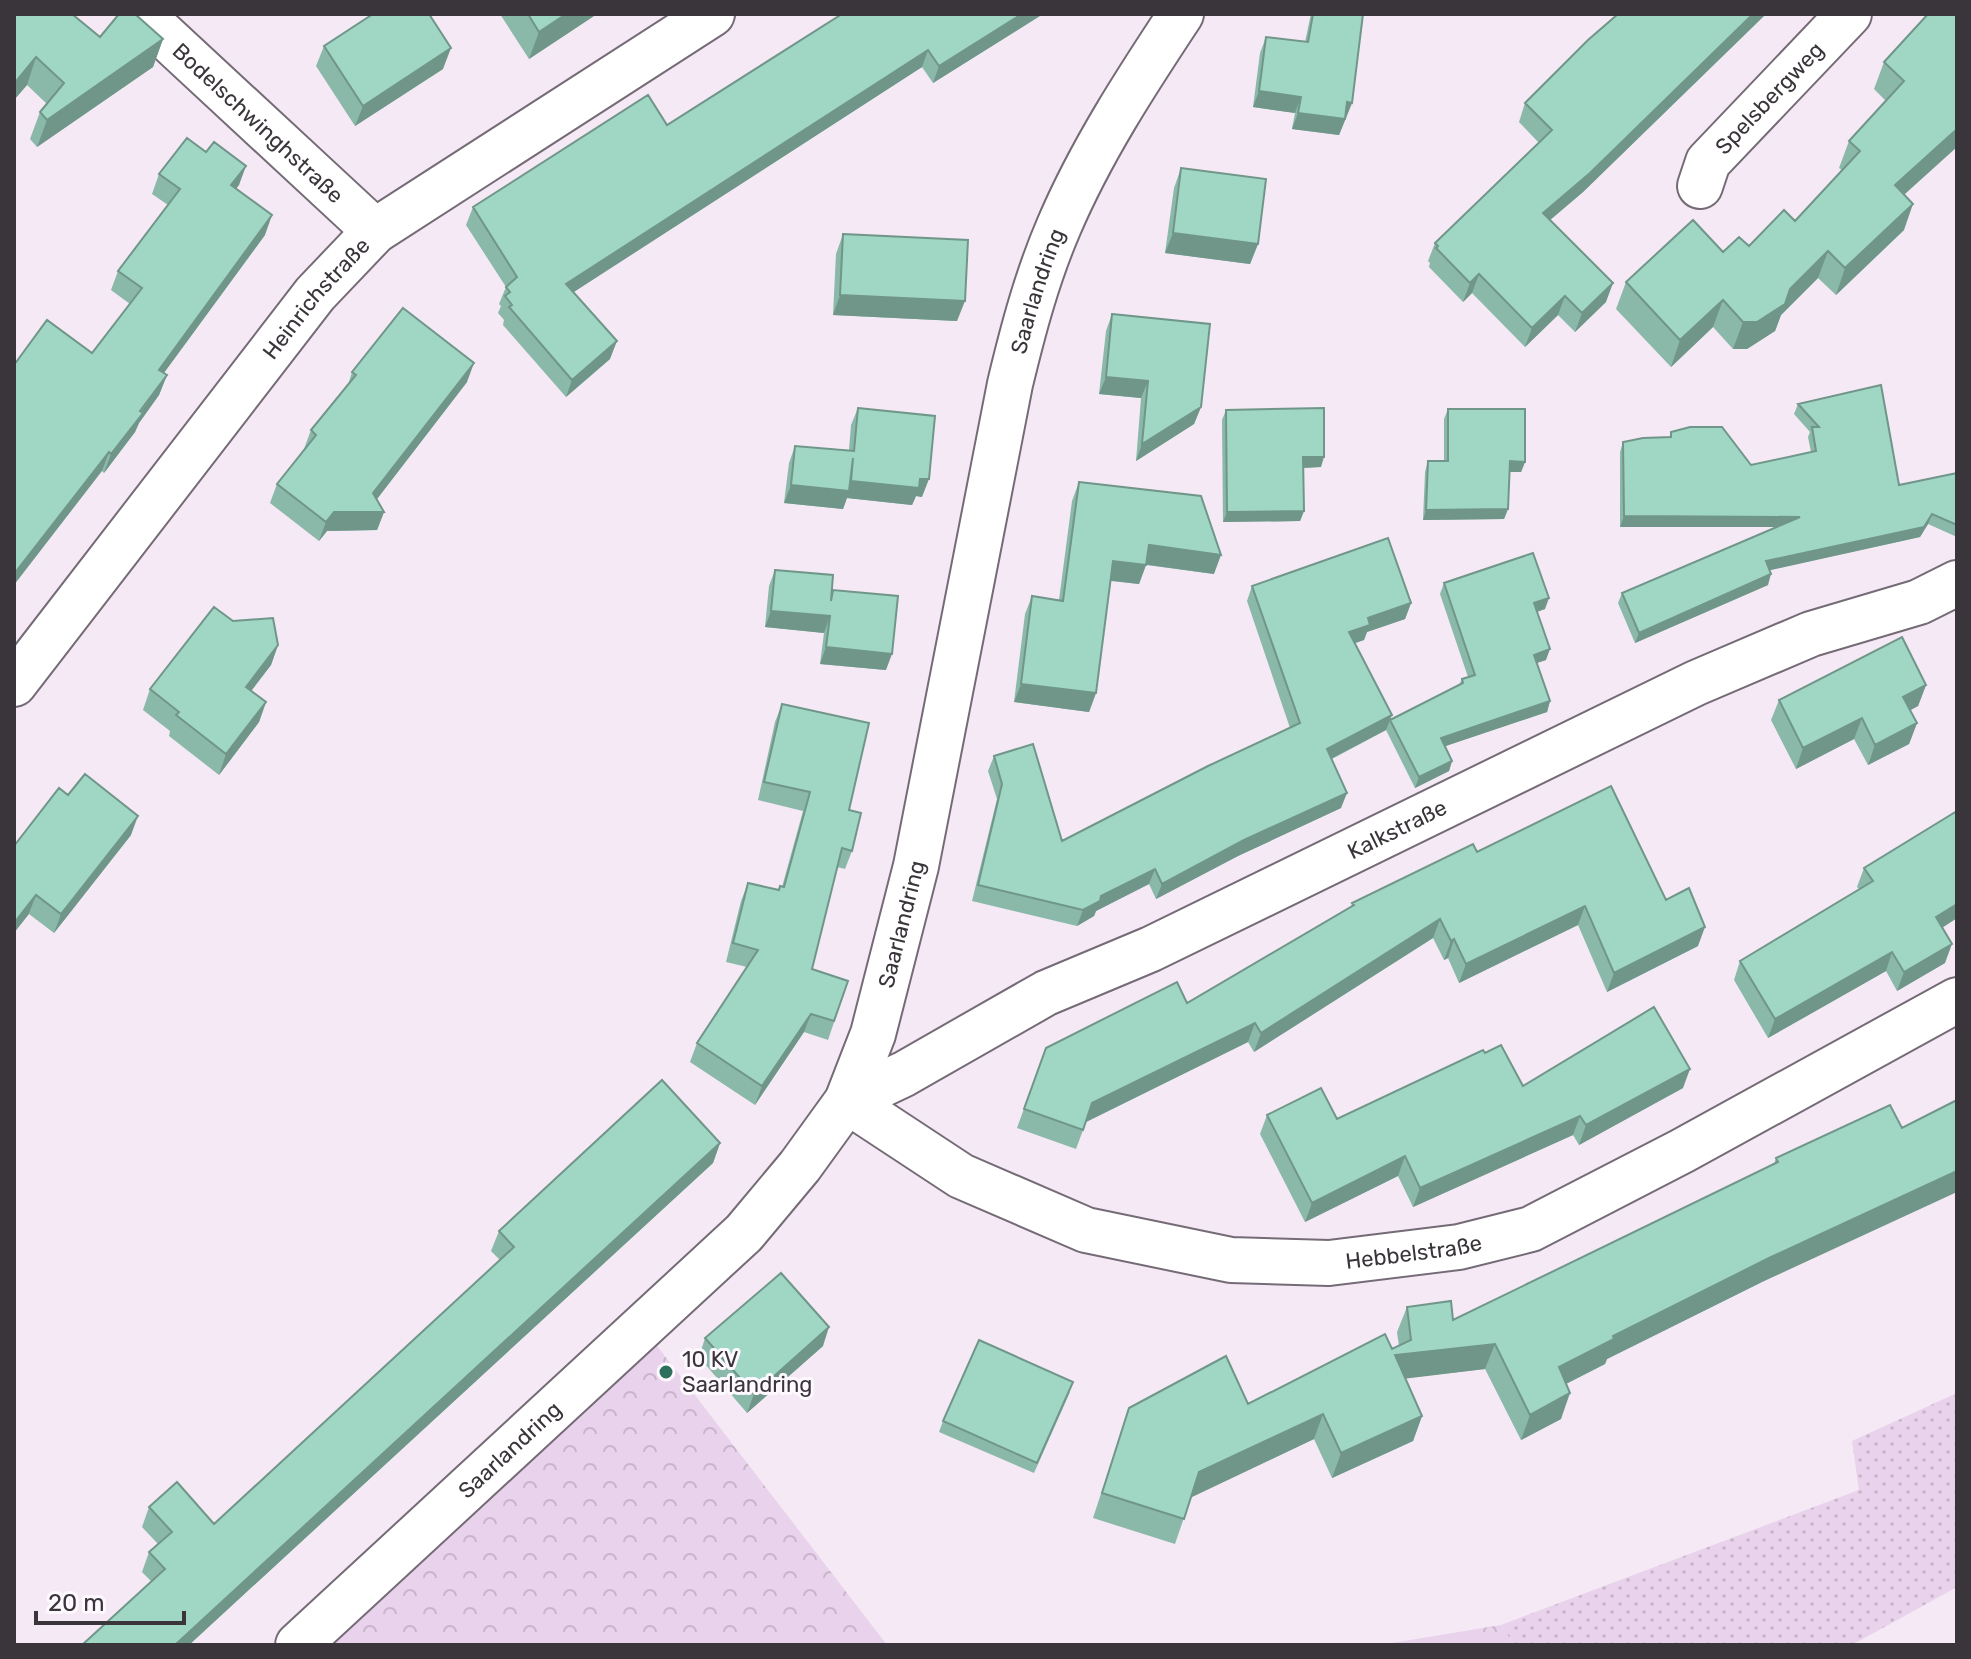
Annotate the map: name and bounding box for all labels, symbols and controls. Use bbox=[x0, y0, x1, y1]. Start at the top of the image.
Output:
street label: Spelsbergweg bbox=[1710, 36, 1829, 160]
street label: Bodelschwinghstraße bbox=[167, 37, 349, 209]
street label: Saarlandring bbox=[1005, 224, 1071, 357]
street label: Heinrichstraße bbox=[257, 232, 376, 365]
street label: Kalkstraße bbox=[1343, 794, 1451, 865]
street label: Saarlandring bbox=[872, 858, 931, 991]
street label: Hebbelstraße bbox=[1344, 1229, 1485, 1275]
place label: 10 KV Saarlandring bbox=[682, 1346, 812, 1398]
marker: 10 KV Saarlandring bbox=[657, 1363, 675, 1381]
street label: Saarlandring bbox=[453, 1396, 567, 1504]
scale bar bbox=[36, 1575, 184, 1625]
text: 20 m bbox=[48, 1589, 105, 1617]

